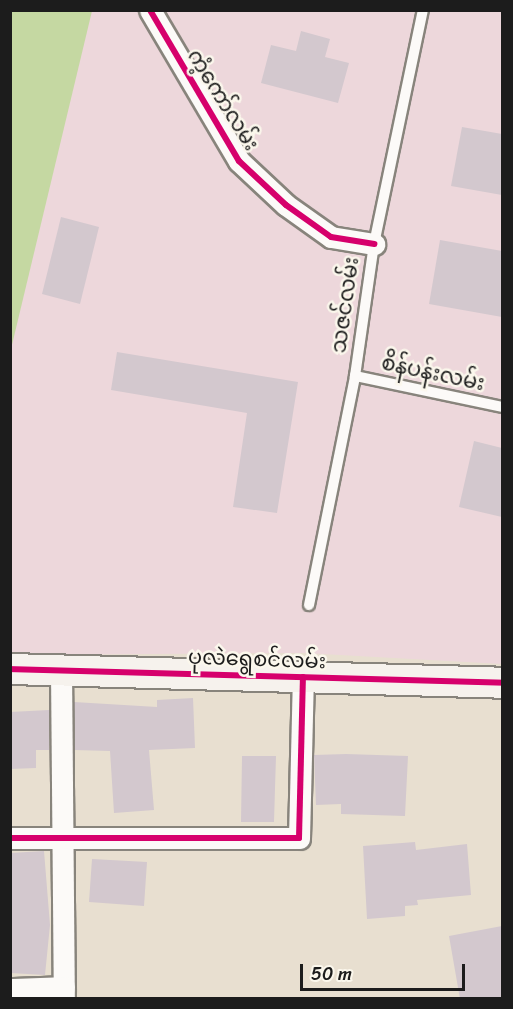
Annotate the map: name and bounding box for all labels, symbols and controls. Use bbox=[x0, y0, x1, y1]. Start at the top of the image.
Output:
street label: ကံ့ကော်လမ်း bbox=[182, 45, 264, 155]
street label: သဇင်လမ်း bbox=[326, 255, 364, 355]
street label: စိန်ပန်းလမ်း bbox=[379, 350, 487, 396]
street label: ပုလဲရွေစင်လမ်း bbox=[188, 644, 326, 674]
scale bar bbox=[303, 952, 468, 990]
text: 50 m bbox=[311, 958, 352, 990]

